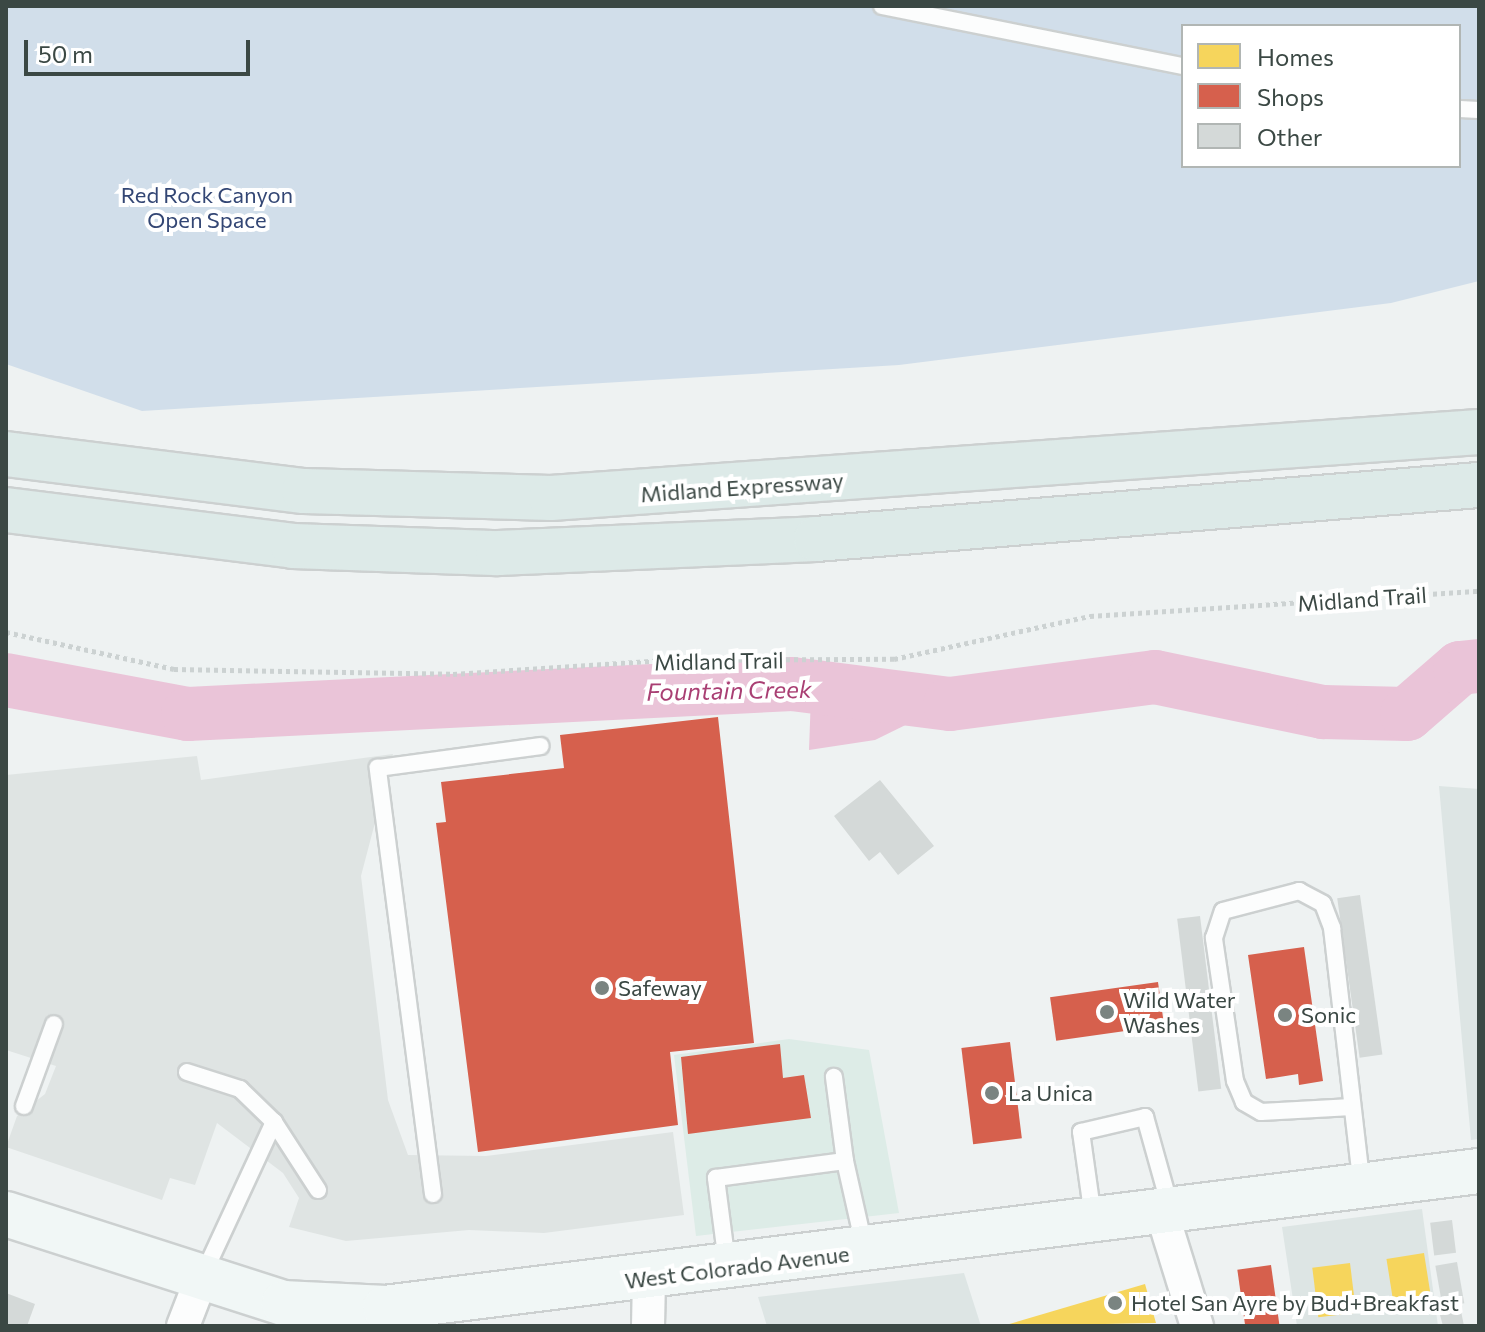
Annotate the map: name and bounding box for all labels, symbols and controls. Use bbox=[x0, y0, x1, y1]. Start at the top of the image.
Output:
scale bar bbox=[28, 24, 254, 74]
legend bbox=[1181, 24, 1461, 168]
text: 50 m bbox=[38, 39, 93, 68]
text: Homes bbox=[1257, 42, 1334, 71]
text: Shops bbox=[1257, 82, 1324, 111]
text: Other bbox=[1257, 122, 1322, 151]
park label: Red Rock Canyon Open Space bbox=[121, 181, 293, 232]
street label: Midland Expressway bbox=[640, 467, 844, 507]
street label: Midland Trail bbox=[1296, 581, 1428, 617]
street label: Midland Trail bbox=[654, 647, 784, 675]
water label: Fountain Creek bbox=[646, 674, 812, 706]
place label: Safeway bbox=[618, 975, 702, 1001]
marker: Safeway bbox=[593, 979, 611, 997]
place label: Wild Water Washes bbox=[1123, 986, 1236, 1038]
place label: Sonic bbox=[1301, 1002, 1356, 1028]
marker: Wild Water Washes bbox=[1098, 1003, 1116, 1021]
marker: Sonic bbox=[1276, 1006, 1294, 1024]
place label: La Unica bbox=[1008, 1080, 1093, 1106]
marker: La Unica bbox=[983, 1084, 1001, 1102]
street label: West Colorado Avenue bbox=[623, 1240, 851, 1294]
place label: Hotel San Ayre by Bud+Breakfast bbox=[1131, 1290, 1459, 1316]
marker: Hotel San Ayre by Bud+Breakfast bbox=[1106, 1294, 1124, 1312]

